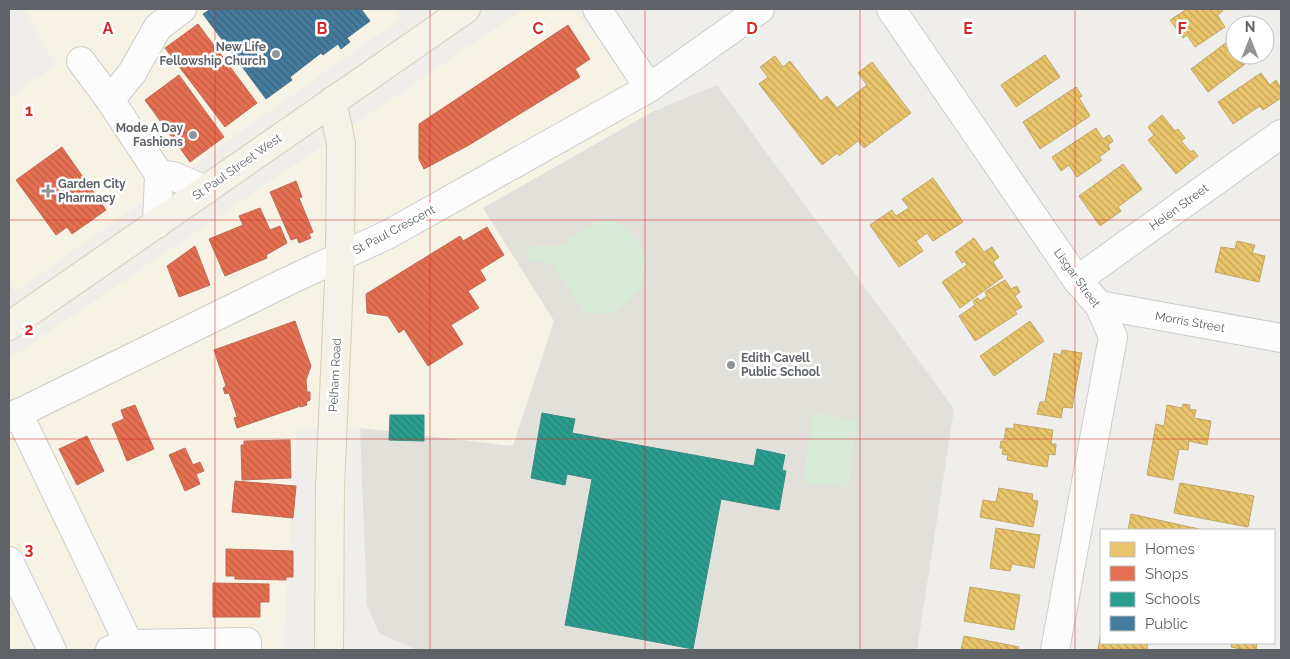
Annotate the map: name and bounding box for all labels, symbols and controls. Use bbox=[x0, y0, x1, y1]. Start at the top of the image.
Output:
north arrow bbox=[1225, 15, 1275, 65]
text: A bbox=[103, 19, 114, 38]
text: B bbox=[317, 19, 328, 38]
text: C bbox=[533, 19, 544, 38]
text: D bbox=[746, 19, 758, 38]
text: E bbox=[963, 19, 973, 38]
text: F bbox=[1177, 19, 1187, 38]
text: N bbox=[1245, 19, 1255, 35]
place label: New Life Fellowship Church bbox=[160, 40, 266, 68]
marker: New Life Fellowship Church bbox=[270, 48, 282, 60]
text: 1 bbox=[25, 101, 33, 120]
place label: Mode A Day Fashions bbox=[116, 121, 183, 149]
marker: Mode A Day Fashions bbox=[187, 129, 199, 141]
street label: St Paul Street West bbox=[190, 131, 284, 203]
place label: Garden City Pharmacy bbox=[58, 177, 126, 205]
street label: Helen Street bbox=[1147, 181, 1211, 233]
marker: Garden City Pharmacy bbox=[42, 185, 54, 197]
street label: St Paul Crescent bbox=[351, 202, 437, 258]
street label: Lisgar Street bbox=[1051, 246, 1103, 310]
street label: Morris Street bbox=[1154, 309, 1226, 335]
text: 2 bbox=[24, 320, 34, 339]
street label: Pelham Road bbox=[326, 338, 344, 412]
place label: Edith Cavell Public School bbox=[741, 351, 820, 379]
marker: Edith Cavell Public School bbox=[725, 359, 737, 371]
legend bbox=[1100, 529, 1275, 644]
text: 3 bbox=[25, 540, 34, 559]
text: Homes bbox=[1145, 540, 1195, 558]
text: Shops bbox=[1145, 565, 1188, 583]
text: Schools bbox=[1145, 590, 1200, 608]
text: Public bbox=[1145, 615, 1188, 633]

